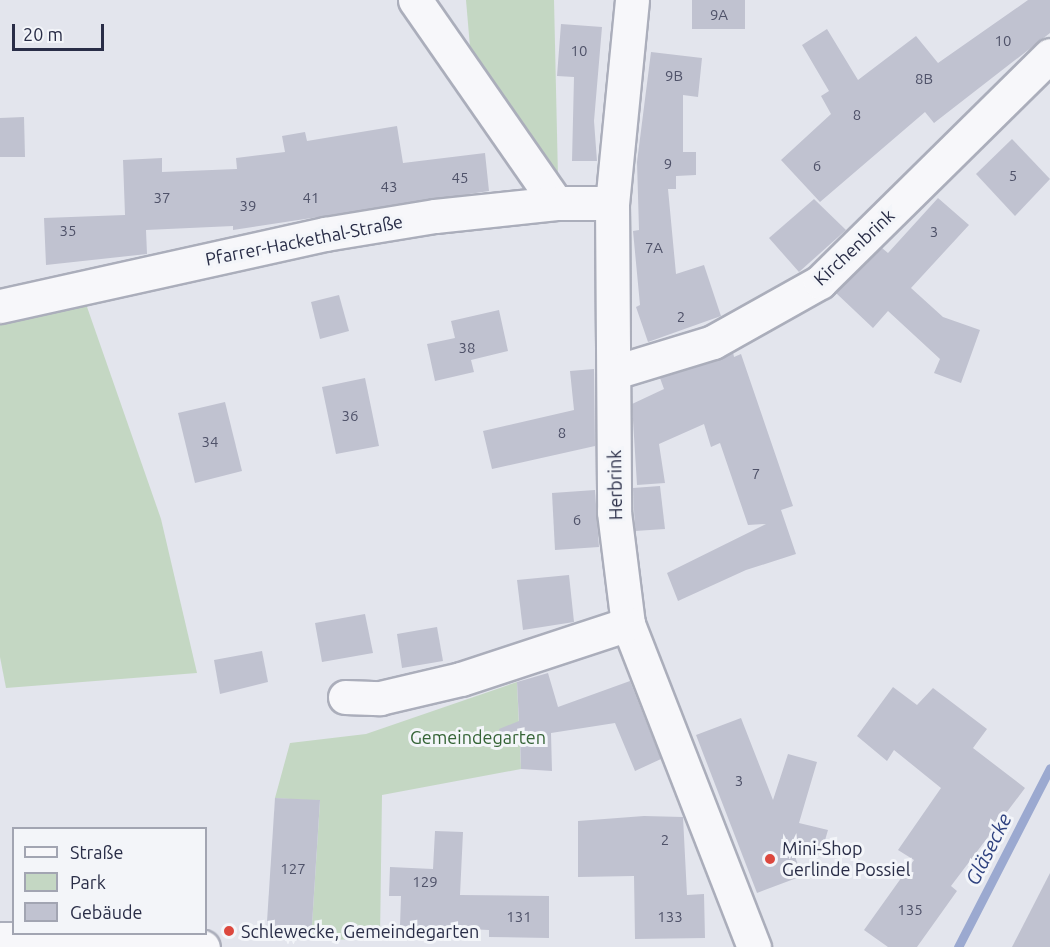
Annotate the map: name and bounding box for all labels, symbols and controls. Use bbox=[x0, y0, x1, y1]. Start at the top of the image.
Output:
house number: 9A bbox=[710, 6, 728, 24]
scale bar bbox=[15, 12, 106, 50]
text: 20 m bbox=[23, 24, 63, 44]
house number: 10 bbox=[995, 32, 1011, 50]
house number: 10 bbox=[571, 42, 587, 60]
house number: 9B bbox=[665, 67, 683, 85]
house number: 8B bbox=[915, 70, 933, 88]
house number: 8 bbox=[853, 106, 861, 124]
house number: 9 bbox=[664, 155, 672, 173]
house number: 6 bbox=[813, 157, 821, 175]
house number: 5 bbox=[1009, 167, 1017, 185]
house number: 45 bbox=[452, 169, 468, 187]
house number: 43 bbox=[381, 178, 397, 196]
house number: 37 bbox=[154, 189, 170, 207]
house number: 41 bbox=[303, 189, 319, 207]
house number: 39 bbox=[240, 197, 256, 215]
street label: Kirchenbrink bbox=[809, 204, 899, 290]
street label: Pfarrer-Hackethal-Straße bbox=[203, 210, 405, 270]
house number: 35 bbox=[60, 222, 76, 240]
house number: 3 bbox=[930, 223, 938, 241]
house number: 7A bbox=[645, 239, 663, 257]
house number: 2 bbox=[677, 308, 685, 326]
house number: 38 bbox=[459, 339, 475, 357]
house number: 36 bbox=[342, 407, 358, 425]
house number: 8 bbox=[558, 424, 566, 442]
house number: 34 bbox=[202, 433, 218, 451]
street label: Herbrink bbox=[604, 450, 626, 520]
house number: 7 bbox=[752, 465, 760, 483]
house number: 6 bbox=[573, 511, 581, 529]
park label: Gemeindegarten bbox=[410, 726, 546, 748]
house number: 3 bbox=[735, 772, 743, 790]
water label: Gläsecke bbox=[960, 809, 1016, 889]
legend bbox=[12, 827, 207, 935]
house number: 2 bbox=[661, 831, 669, 849]
place label: Mini-Shop Gerlinde Possiel bbox=[782, 838, 910, 880]
text: Straße bbox=[70, 842, 123, 862]
marker: Mini-Shop Gerlinde Possiel bbox=[763, 852, 777, 866]
house number: 127 bbox=[280, 860, 306, 878]
text: Park bbox=[70, 872, 106, 892]
house number: 129 bbox=[412, 873, 438, 891]
house number: 135 bbox=[897, 901, 923, 919]
text: Gebäude bbox=[70, 902, 142, 922]
house number: 131 bbox=[506, 908, 532, 926]
house number: 133 bbox=[657, 908, 683, 926]
place label: Schlewecke, Gemeindegarten bbox=[241, 920, 479, 942]
marker: Schlewecke, Gemeindegarten bbox=[222, 924, 236, 938]

